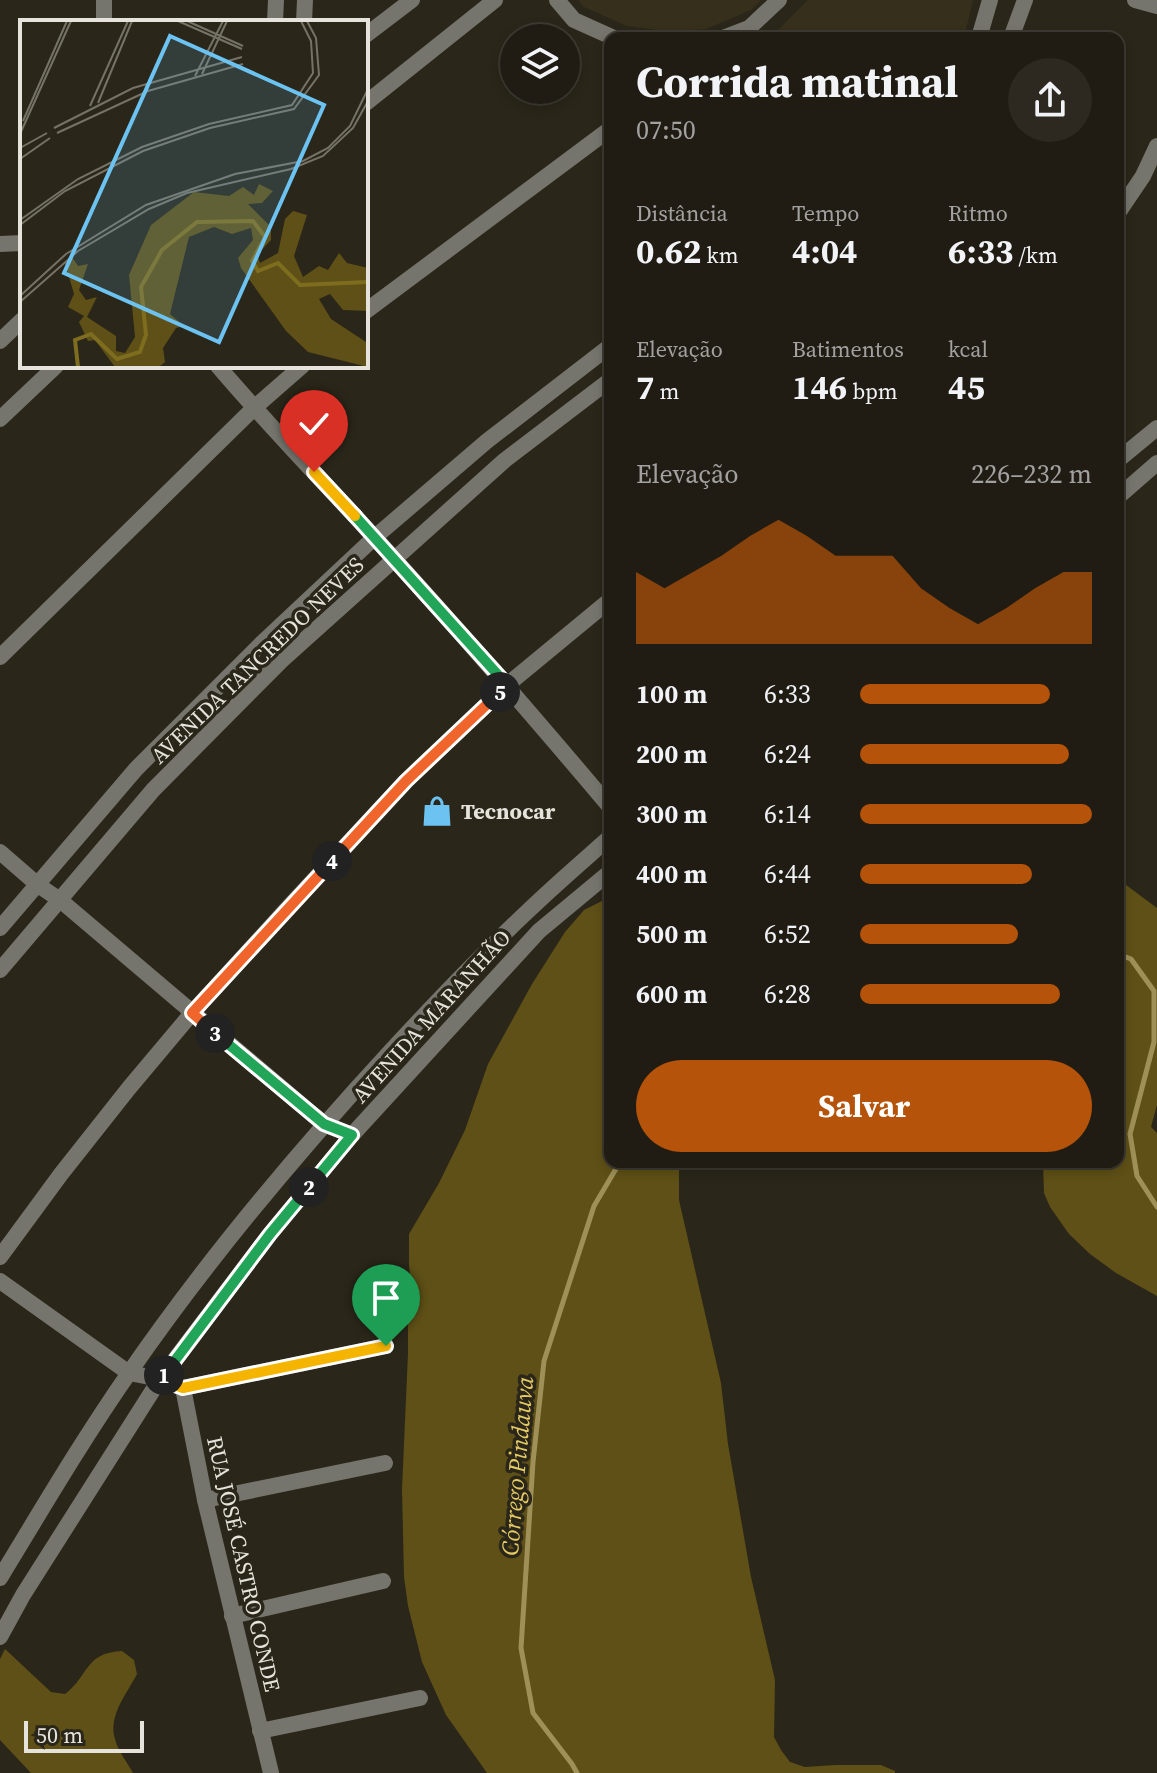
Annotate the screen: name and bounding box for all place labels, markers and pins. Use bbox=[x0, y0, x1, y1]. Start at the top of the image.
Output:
pin bbox=[280, 390, 348, 472]
pin: 5 bbox=[480, 672, 520, 712]
shop icon: Tecnocar bbox=[420, 794, 454, 828]
place label: Tecnocar bbox=[461, 796, 556, 826]
pin: 4 bbox=[312, 841, 352, 881]
pin: 3 bbox=[195, 1013, 235, 1053]
pin: 2 bbox=[289, 1167, 329, 1207]
pin bbox=[352, 1264, 420, 1346]
pin: 1 bbox=[144, 1355, 184, 1395]

